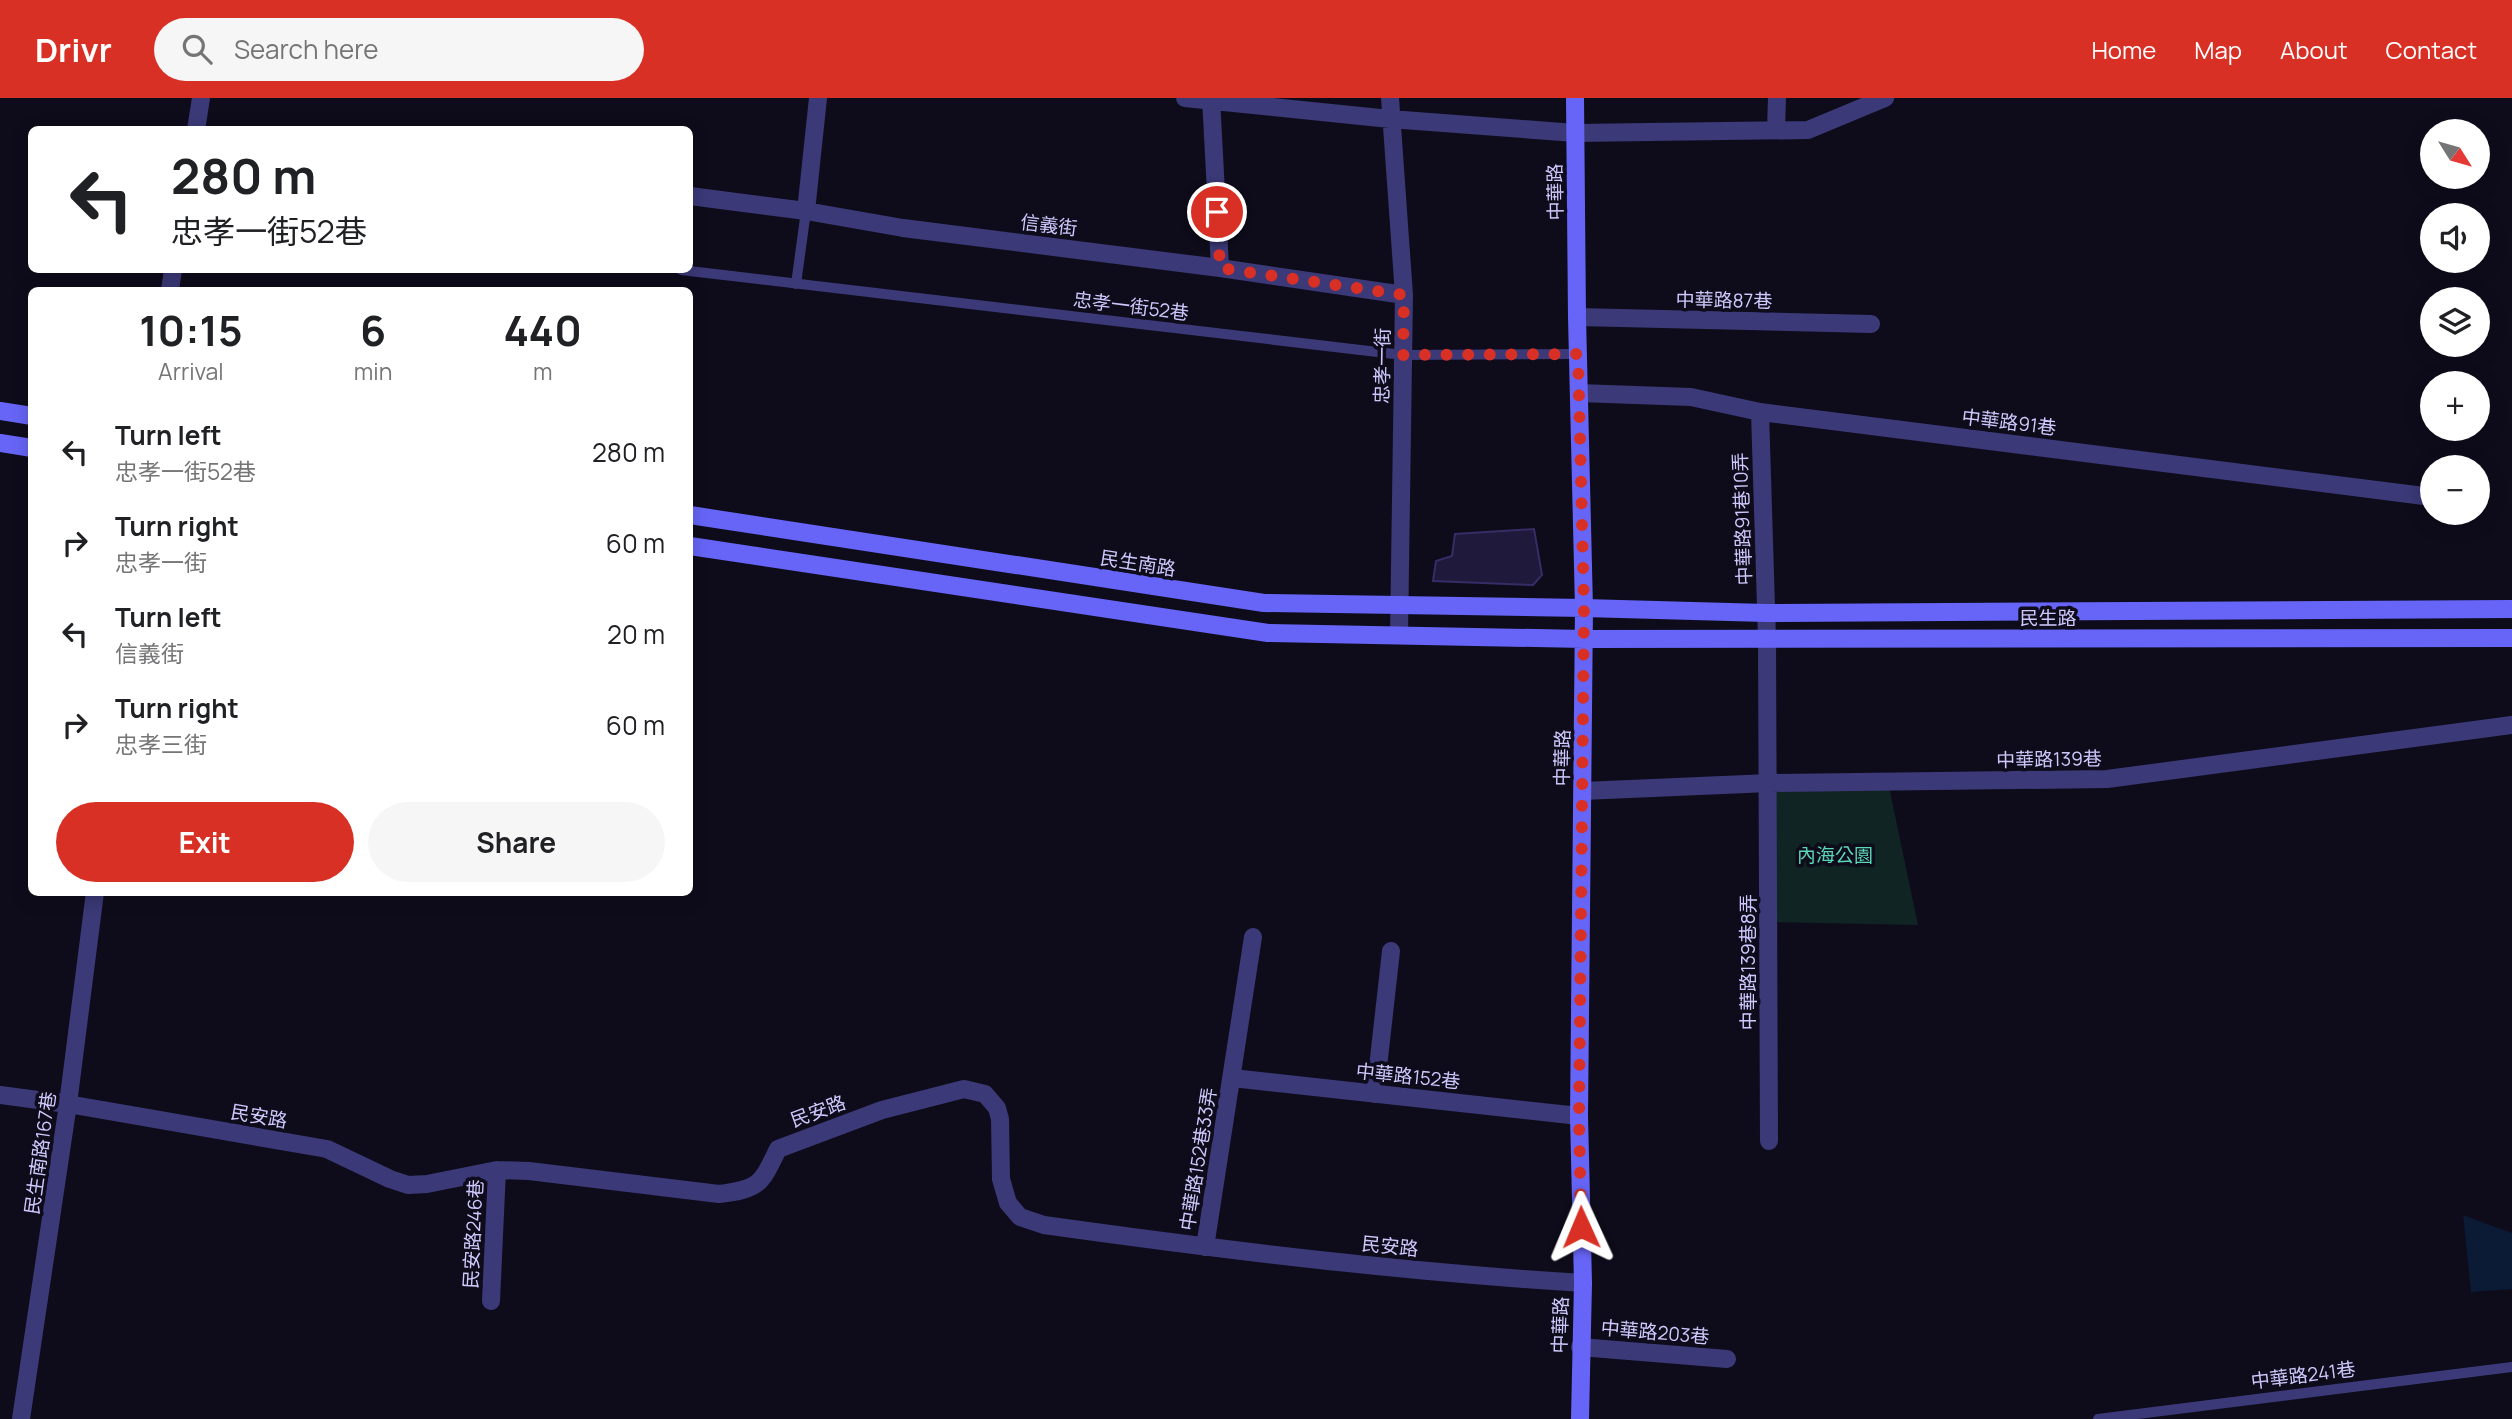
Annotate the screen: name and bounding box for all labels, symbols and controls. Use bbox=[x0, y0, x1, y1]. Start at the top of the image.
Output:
search box bbox=[154, 18, 644, 81]
text: Drivr bbox=[35, 27, 112, 72]
icon: search bbox=[178, 30, 216, 68]
text: Search here bbox=[234, 31, 378, 67]
text: Home bbox=[2091, 33, 2156, 66]
text: Map bbox=[2194, 33, 2242, 66]
text: About bbox=[2280, 33, 2348, 66]
text: Contact bbox=[2386, 33, 2477, 66]
north arrow bbox=[2420, 119, 2490, 189]
map controls bbox=[2420, 119, 2490, 525]
text: 280 m bbox=[171, 142, 316, 209]
icon: left bbox=[56, 154, 147, 245]
street label: 中華路 bbox=[1542, 163, 1568, 221]
pin bbox=[1187, 182, 1247, 242]
icon: arrive bbox=[1198, 193, 1236, 231]
button: sound bbox=[2420, 203, 2490, 273]
text: 忠孝一街52巷 bbox=[171, 209, 367, 253]
street label: 信義街 bbox=[1019, 209, 1079, 241]
street label: 忠孝一街52巷 bbox=[1072, 286, 1190, 326]
street label: 中華路87巷 bbox=[1675, 286, 1773, 314]
button: layers bbox=[2420, 287, 2490, 357]
text: 10:15 bbox=[139, 301, 243, 359]
text: 6 bbox=[360, 301, 386, 359]
text: 440 bbox=[504, 301, 582, 359]
street label: 忠孝一街 bbox=[1368, 328, 1396, 404]
text: Arrival bbox=[158, 355, 224, 387]
text: min bbox=[354, 355, 392, 387]
text: m bbox=[533, 355, 552, 387]
button: + bbox=[2420, 371, 2490, 441]
street label: 中華路91巷 bbox=[1960, 403, 2058, 441]
text: Turn left bbox=[115, 417, 222, 453]
icon: left bbox=[56, 433, 94, 471]
text: 280 m bbox=[592, 434, 665, 470]
street label: 中華路91巷10弄 bbox=[1727, 452, 1757, 586]
text: 忠孝一街52巷 bbox=[115, 455, 256, 487]
button: − bbox=[2420, 455, 2490, 525]
text: Turn right bbox=[115, 508, 239, 544]
icon: right bbox=[56, 524, 94, 562]
text: 60 m bbox=[606, 525, 665, 561]
street label: 民生南路 bbox=[1098, 544, 1178, 582]
text: 忠孝一街 bbox=[115, 546, 207, 578]
text: Turn left bbox=[115, 599, 222, 635]
street label: 民生路 bbox=[2019, 605, 2077, 631]
icon: left bbox=[56, 615, 94, 653]
text: 20 m bbox=[607, 616, 665, 652]
text: 信義街 bbox=[115, 637, 184, 669]
text: Turn right bbox=[115, 690, 239, 726]
icon: right bbox=[56, 706, 94, 744]
text: 60 m bbox=[606, 707, 665, 743]
text: 忠孝三街 bbox=[115, 728, 207, 760]
street label: 中華路 bbox=[1549, 729, 1575, 787]
street label: 中華路139巷 bbox=[1996, 745, 2102, 773]
button: Exit bbox=[56, 802, 354, 882]
button: Share bbox=[368, 802, 665, 882]
park label: 內海公園 bbox=[1797, 842, 1873, 868]
street label: 中華路139巷8弄 bbox=[1735, 894, 1761, 1030]
street label: 中華路152巷 bbox=[1355, 1058, 1461, 1094]
street label: 中華路152巷33弄 bbox=[1174, 1086, 1222, 1232]
street label: 民安路 bbox=[787, 1089, 849, 1133]
street label: 民生南路167巷 bbox=[19, 1090, 61, 1216]
street label: 民安路 bbox=[229, 1098, 289, 1134]
street label: 民安路246巷 bbox=[457, 1179, 489, 1289]
position arrow bbox=[1544, 1190, 1618, 1264]
street label: 民安路 bbox=[1360, 1230, 1420, 1262]
street label: 中華路 bbox=[1546, 1296, 1574, 1354]
street label: 中華路203巷 bbox=[1600, 1314, 1710, 1350]
street label: 中華路241巷 bbox=[2249, 1356, 2357, 1394]

